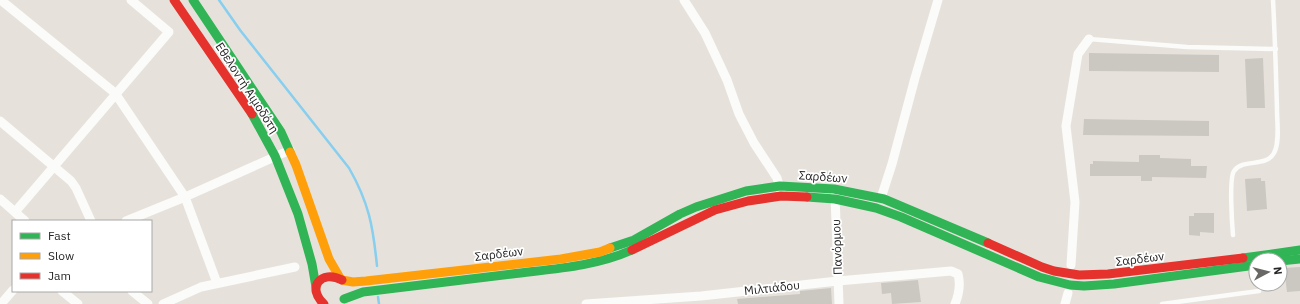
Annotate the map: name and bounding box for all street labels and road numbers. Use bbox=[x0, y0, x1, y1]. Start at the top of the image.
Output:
street label: Εθελοντή Αιμοδότη bbox=[212, 40, 282, 136]
street label: Σαρδέων bbox=[798, 167, 848, 186]
street label: Πανόρμου bbox=[828, 219, 845, 275]
street label: Σαρδέων bbox=[474, 243, 524, 264]
street label: Σαρδέων bbox=[1115, 248, 1165, 269]
street label: Μιλτιάδου bbox=[743, 277, 801, 298]

